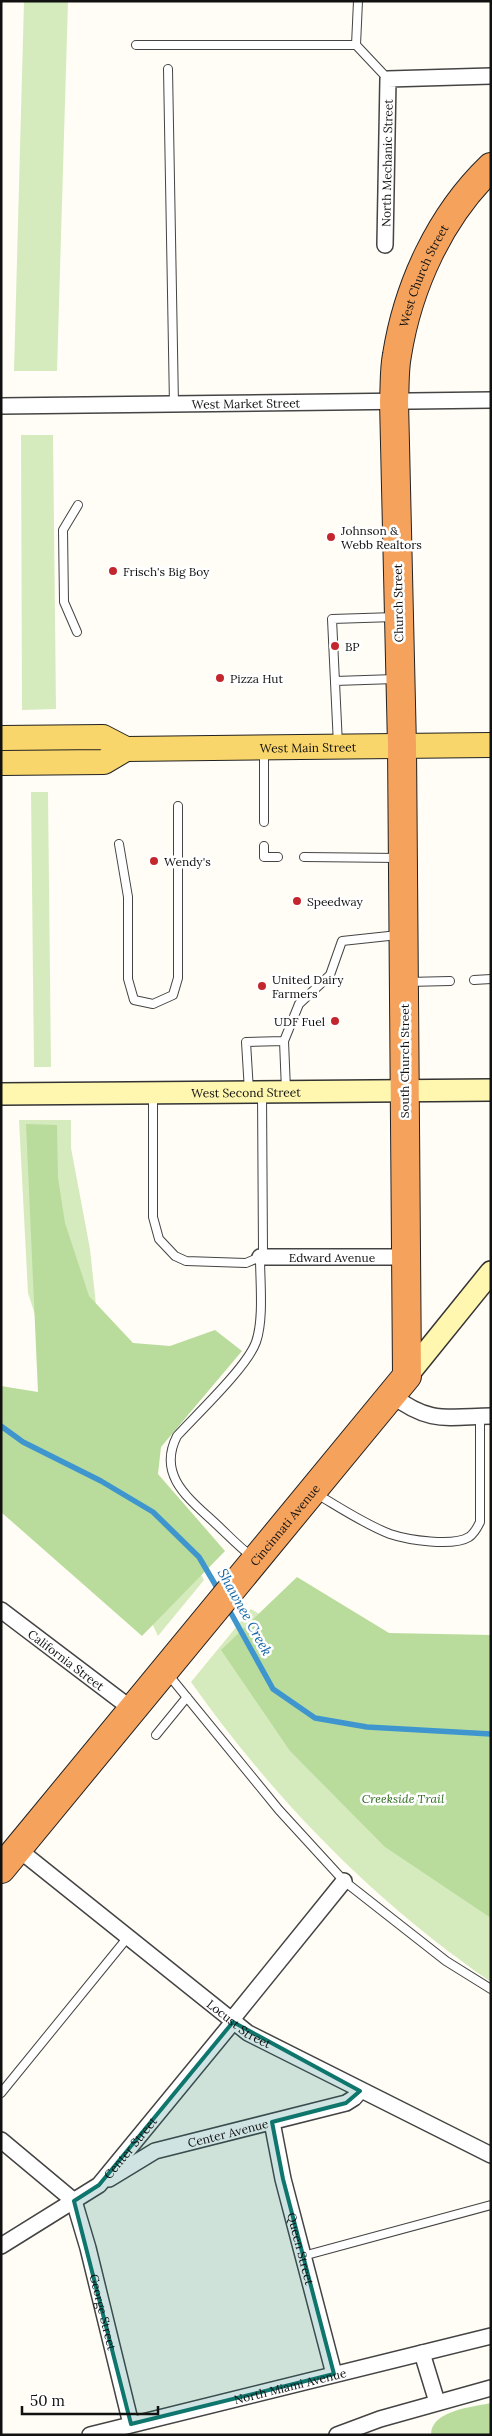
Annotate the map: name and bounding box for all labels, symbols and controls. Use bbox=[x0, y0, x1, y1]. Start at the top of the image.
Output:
street label: North Mechanic Street bbox=[378, 99, 395, 227]
street label: West Church Street bbox=[395, 221, 451, 328]
street label: West Market Street bbox=[192, 395, 301, 411]
place label: Johnson & Webb Realtors bbox=[340, 523, 422, 552]
marker: Johnson & Webb Realtors bbox=[325, 531, 337, 543]
street label: Church Street bbox=[390, 563, 406, 642]
place label: Frisch's Big Boy bbox=[123, 564, 210, 579]
marker: Frisch's Big Boy bbox=[107, 565, 119, 577]
place label: BP bbox=[345, 639, 360, 654]
marker: BP bbox=[329, 640, 341, 652]
place label: Pizza Hut bbox=[230, 671, 283, 686]
marker: Pizza Hut bbox=[214, 672, 226, 684]
street label: West Main Street bbox=[260, 739, 357, 755]
place label: Wendy's bbox=[164, 854, 211, 869]
marker: Wendy's bbox=[148, 855, 160, 867]
place label: Speedway bbox=[307, 894, 363, 909]
marker: Speedway bbox=[291, 895, 303, 907]
place label: United Dairy Farmers bbox=[272, 972, 344, 1001]
marker: United Dairy Farmers bbox=[256, 980, 268, 992]
street label: South Church Street bbox=[397, 1003, 412, 1118]
place label: UDF Fuel bbox=[274, 1014, 325, 1029]
marker: UDF Fuel bbox=[329, 1015, 341, 1027]
street label: West Second Street bbox=[191, 1084, 301, 1100]
street label: Edward Avenue bbox=[289, 1250, 376, 1265]
street label: Cincinnati Avenue bbox=[246, 1480, 323, 1569]
water label: Shawnee Creek bbox=[214, 1565, 276, 1659]
street label: California Street bbox=[25, 1626, 108, 1693]
park label: Creekside Trail bbox=[362, 1791, 445, 1806]
street label: Locust Street bbox=[204, 1996, 274, 2051]
street label: Center Street bbox=[100, 2113, 160, 2181]
street label: Center Avenue bbox=[186, 2115, 270, 2150]
street label: Queen Street bbox=[285, 2211, 318, 2287]
street label: George Street bbox=[87, 2272, 120, 2352]
street label: North Miami Avenue bbox=[232, 2364, 348, 2407]
scale bar bbox=[22, 2384, 159, 2416]
text: 50 m bbox=[30, 2391, 65, 2410]

